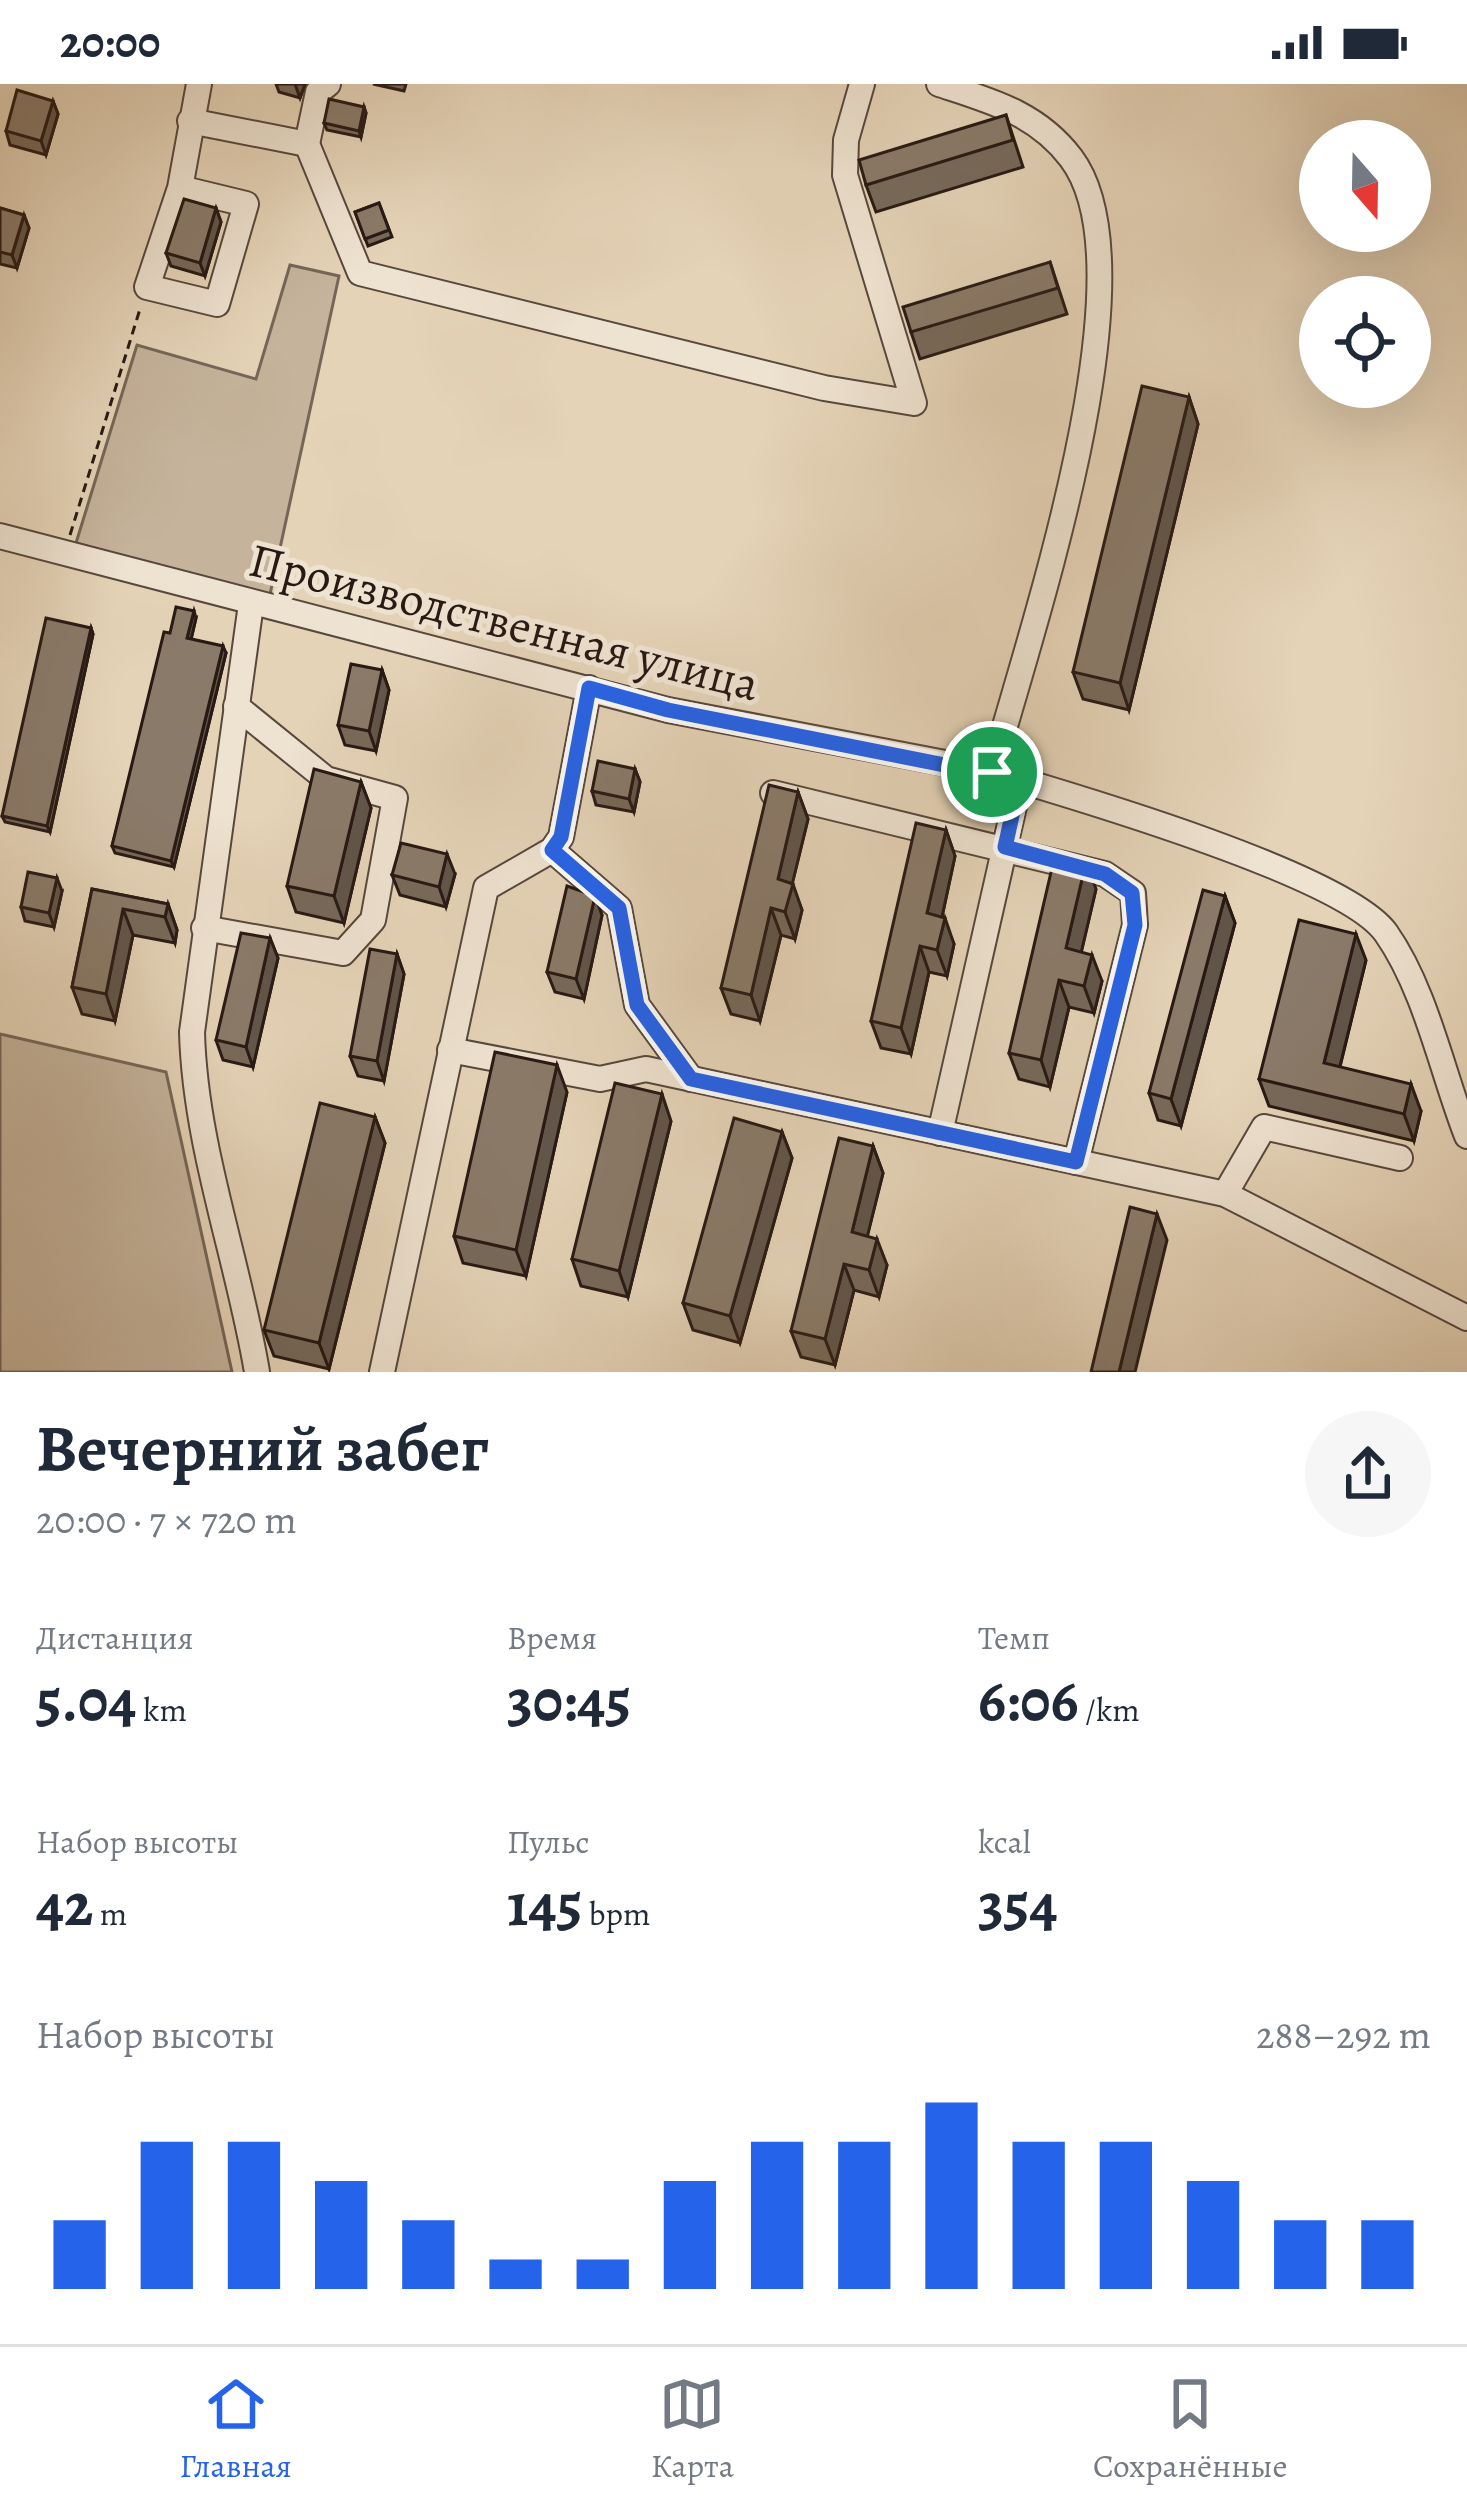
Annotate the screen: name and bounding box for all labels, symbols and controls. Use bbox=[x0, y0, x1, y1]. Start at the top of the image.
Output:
text: 20:00 bbox=[60, 11, 160, 73]
north arrow bbox=[1299, 120, 1431, 252]
map controls bbox=[1299, 120, 1431, 408]
button: locate bbox=[1299, 276, 1431, 408]
street label: Производственная улица bbox=[242, 527, 766, 717]
pin bbox=[941, 721, 1043, 823]
icon: arrive bbox=[959, 739, 1025, 805]
text: Вечерний забег bbox=[36, 1403, 489, 1493]
button: share bbox=[1305, 1411, 1431, 1537]
text: 20:00 · 7 × 720 m bbox=[36, 1493, 297, 1546]
text: Дистанция bbox=[36, 1615, 193, 1660]
text: Время bbox=[507, 1615, 597, 1660]
text: Темп bbox=[978, 1615, 1050, 1660]
text: 5.04 bbox=[36, 1660, 137, 1742]
text: 30:45 bbox=[507, 1660, 631, 1742]
text: 6:06 bbox=[978, 1660, 1079, 1742]
text: km bbox=[137, 1687, 187, 1732]
text: /km bbox=[1079, 1687, 1140, 1732]
text: Набор высоты bbox=[36, 1819, 238, 1864]
text: Пульс bbox=[507, 1819, 590, 1864]
text: kcal bbox=[978, 1819, 1031, 1864]
text: 42 bbox=[36, 1864, 93, 1946]
text: 145 bbox=[507, 1864, 582, 1946]
text: 354 bbox=[978, 1864, 1058, 1946]
text: m bbox=[93, 1891, 127, 1936]
text: bpm bbox=[582, 1891, 651, 1936]
text: Набор высоты bbox=[36, 2008, 275, 2061]
text: 288–292 m bbox=[1256, 2008, 1431, 2061]
tab: Главная bbox=[180, 2371, 292, 2488]
tab: Карта bbox=[651, 2371, 734, 2488]
tab: Сохранённые bbox=[1093, 2371, 1288, 2488]

